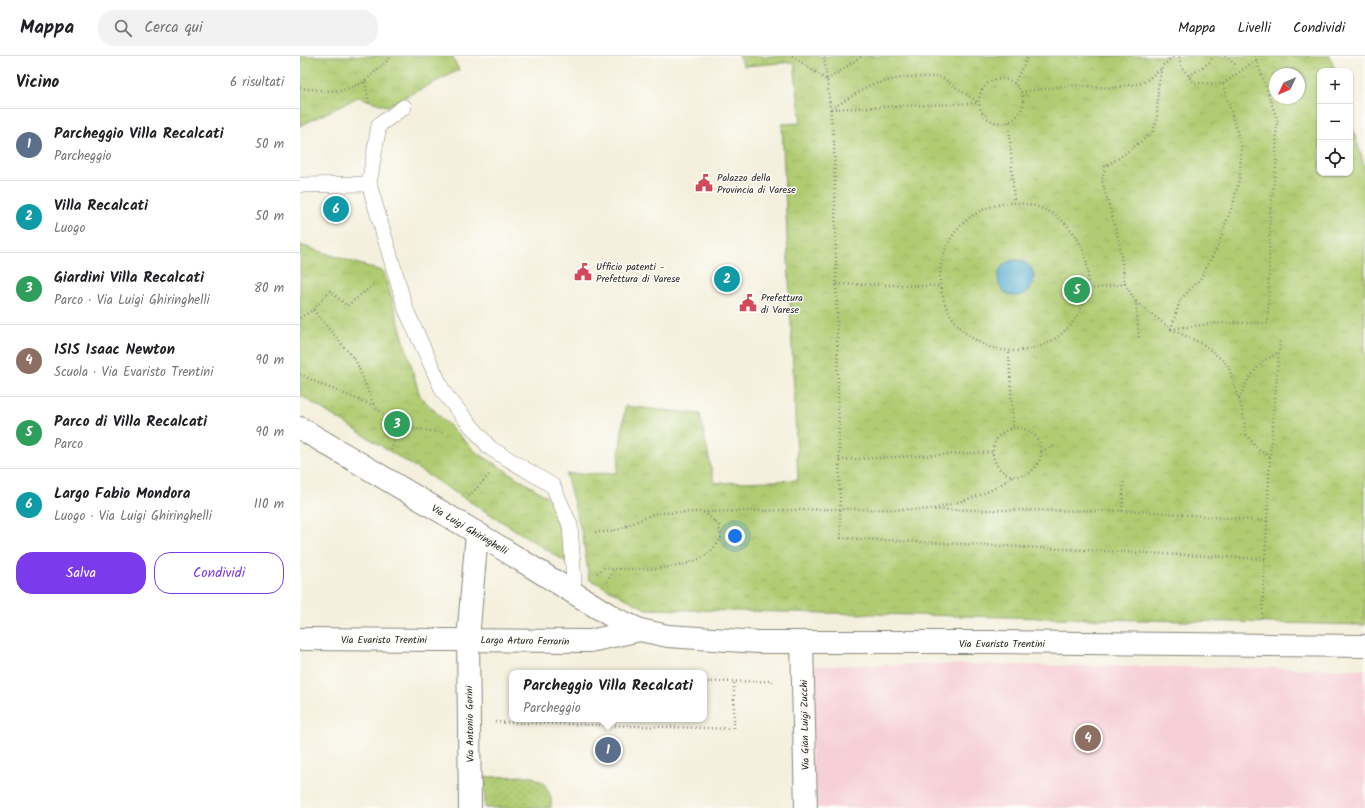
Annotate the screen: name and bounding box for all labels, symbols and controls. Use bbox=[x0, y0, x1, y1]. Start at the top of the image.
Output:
search box bbox=[98, 10, 378, 46]
text: Mappa bbox=[20, 13, 74, 43]
text: Cerca qui bbox=[144, 16, 203, 40]
icon: search bbox=[112, 17, 134, 39]
text: Mappa bbox=[1178, 17, 1216, 39]
text: Livelli bbox=[1238, 17, 1271, 39]
text: Condividi bbox=[1293, 17, 1345, 39]
north arrow bbox=[1269, 68, 1305, 104]
map controls bbox=[1317, 68, 1353, 176]
button: + bbox=[1317, 68, 1353, 104]
text: Vicino bbox=[16, 69, 59, 96]
text: 6 risultati bbox=[230, 72, 284, 93]
button: − bbox=[1317, 104, 1353, 140]
text: Parcheggio Villa Recalcati bbox=[54, 122, 224, 146]
text: 1 bbox=[27, 134, 31, 155]
text: 50 m bbox=[255, 134, 284, 155]
button: locate bbox=[1317, 140, 1353, 176]
text: Parcheggio bbox=[54, 146, 111, 167]
place label: Palazzo della Provincia di Varese bbox=[717, 170, 796, 198]
public building icon: Palazzo della Provincia di Varese bbox=[694, 173, 714, 193]
text: Villa Recalcati bbox=[54, 194, 148, 218]
pin: 6 bbox=[323, 194, 349, 224]
text: 2 bbox=[25, 206, 33, 227]
text: 50 m bbox=[255, 206, 284, 227]
text: Luogo bbox=[54, 218, 85, 239]
place label: Ufficio patenti - Prefettura di Varese bbox=[596, 259, 681, 287]
public building icon: Ufficio patenti - Prefettura di Varese bbox=[573, 262, 593, 282]
pin: 2 bbox=[714, 264, 740, 294]
text: Giardini Villa Recalcati bbox=[54, 266, 204, 290]
pin: 5 bbox=[1064, 275, 1090, 305]
text: 3 bbox=[25, 278, 33, 299]
text: 80 m bbox=[254, 278, 284, 299]
text: Parco · Via Luigi Ghiringhelli bbox=[54, 290, 210, 311]
place label: Prefettura di Varese bbox=[761, 290, 803, 318]
public building icon: Prefettura di Varese bbox=[738, 293, 758, 313]
text: ISIS Isaac Newton bbox=[54, 338, 175, 362]
text: 4 bbox=[25, 350, 33, 371]
text: 90 m bbox=[256, 350, 284, 371]
text: Scuola · Via Evaristo Trentini bbox=[54, 362, 213, 383]
pin: 3 bbox=[384, 409, 410, 439]
text: Parco di Villa Recalcati bbox=[54, 410, 207, 434]
text: 5 bbox=[26, 422, 32, 443]
text: 90 m bbox=[256, 422, 284, 443]
text: Parco bbox=[54, 434, 83, 455]
text: Largo Fabio Mondora bbox=[54, 482, 190, 506]
text: 6 bbox=[25, 494, 33, 515]
text: 110 m bbox=[254, 494, 284, 515]
street label: Via Luigi Ghiringhelli bbox=[428, 501, 511, 559]
text: Luogo · Via Luigi Ghiringhelli bbox=[54, 506, 212, 527]
your location bbox=[725, 526, 745, 546]
button: Salva bbox=[16, 552, 146, 594]
button: Condividi bbox=[154, 552, 284, 594]
street label: Via Evaristo Trentini bbox=[341, 632, 428, 648]
street label: Largo Arturo Ferrarin bbox=[480, 632, 569, 650]
street label: Via Evaristo Trentini bbox=[959, 636, 1046, 652]
popup bbox=[509, 670, 707, 722]
text: Parcheggio Villa Recalcati bbox=[523, 674, 693, 698]
street label: Via Gian Luigi Zucchi bbox=[796, 679, 814, 770]
street label: Via Antonio Gorini bbox=[461, 685, 479, 762]
text: Parcheggio bbox=[523, 698, 581, 719]
pin: 4 bbox=[1075, 723, 1101, 753]
pin: 1 bbox=[595, 735, 621, 765]

